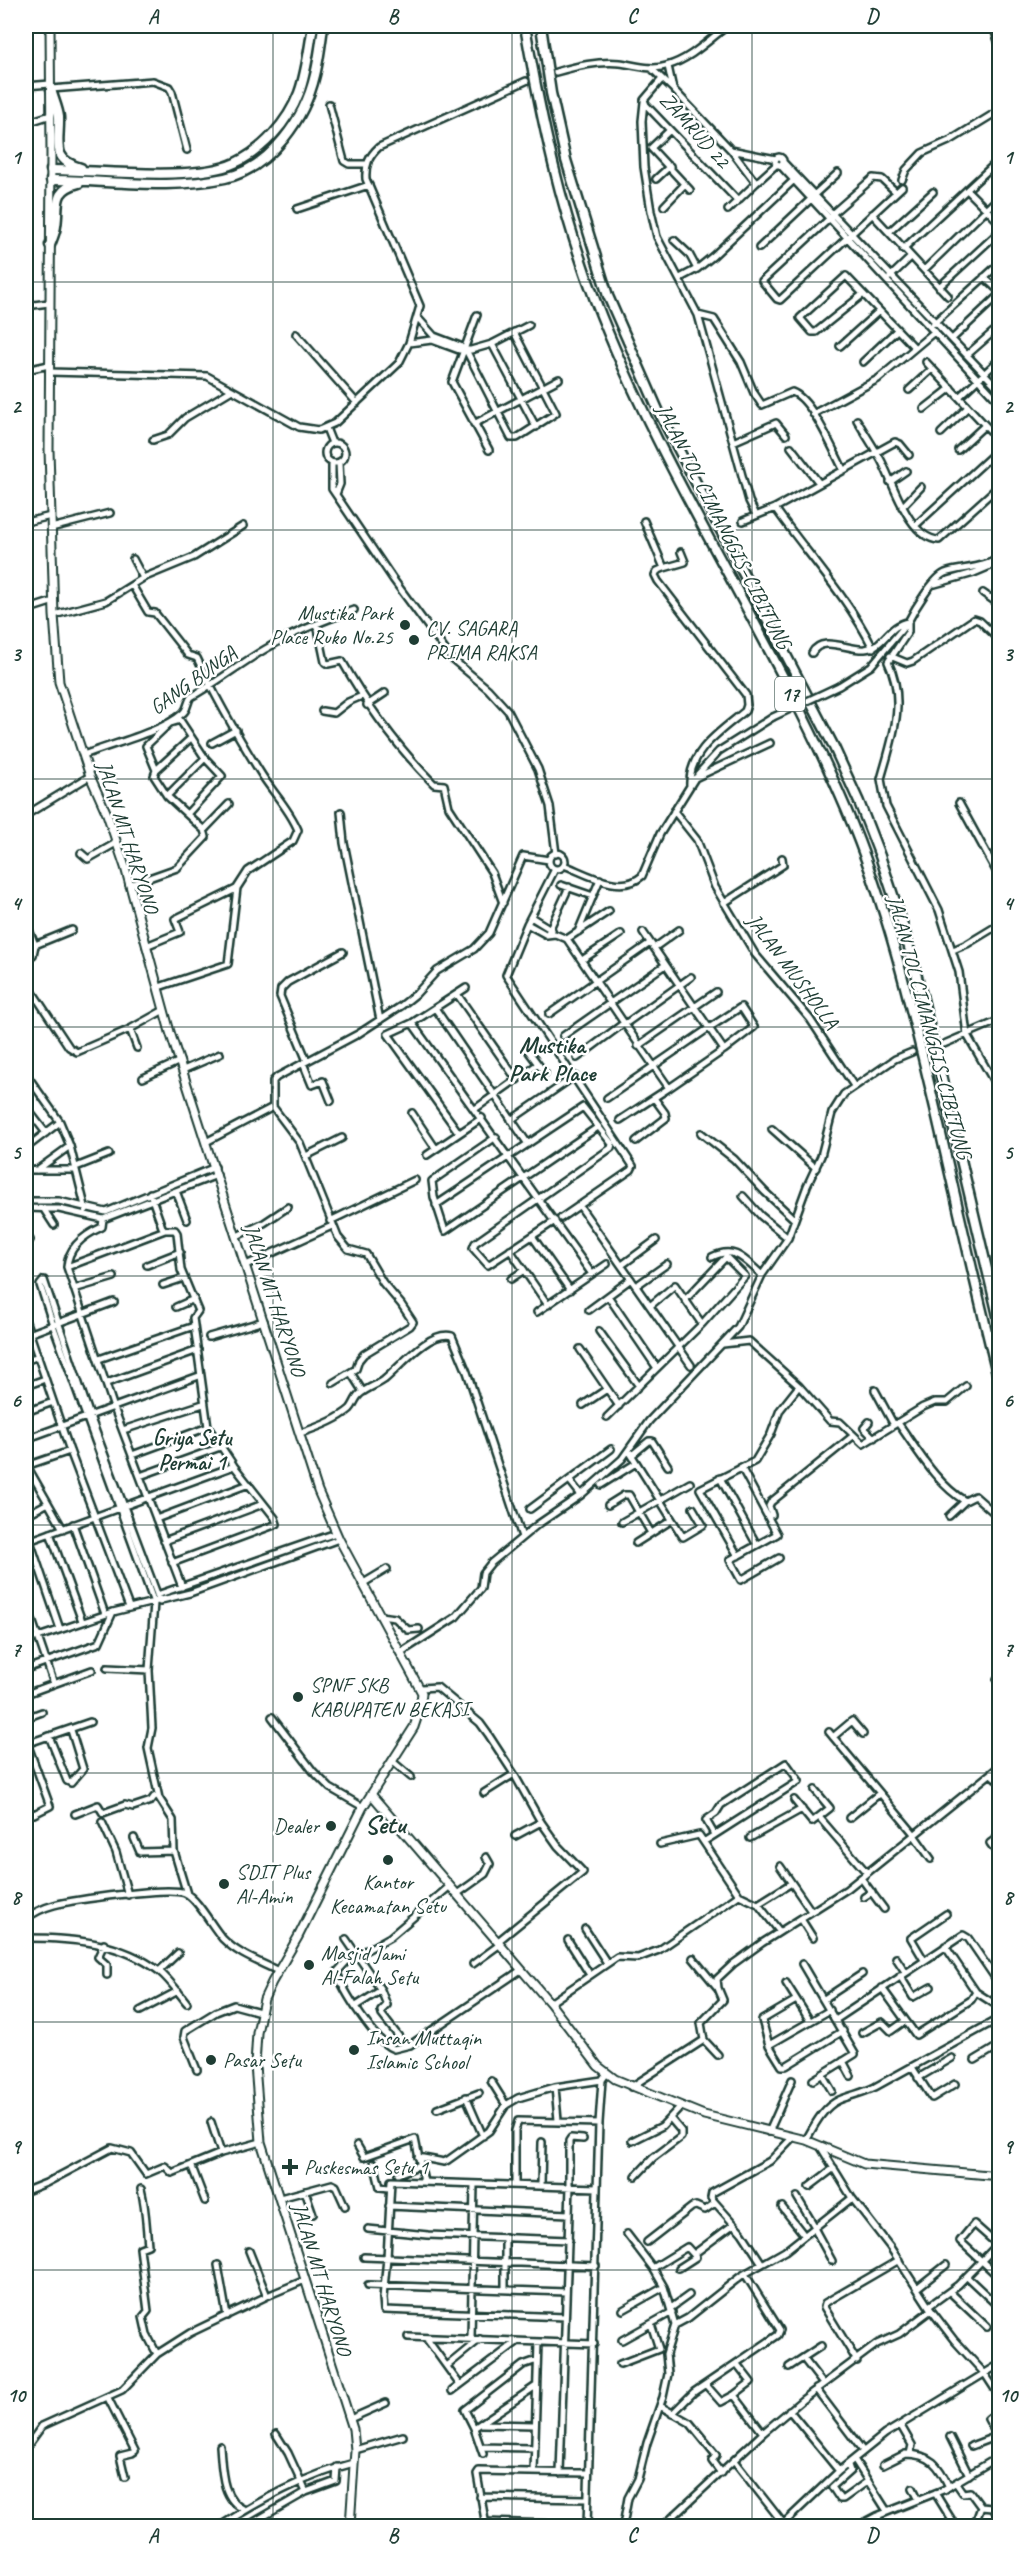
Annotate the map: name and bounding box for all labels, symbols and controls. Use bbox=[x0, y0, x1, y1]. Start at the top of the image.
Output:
text: A bbox=[148, 4, 160, 29]
text: B bbox=[388, 4, 400, 29]
text: C bbox=[627, 4, 639, 29]
text: D bbox=[866, 4, 880, 29]
street label: ZAMRUD 22 bbox=[654, 87, 737, 174]
text: 1 bbox=[12, 145, 23, 170]
text: 1 bbox=[1004, 145, 1015, 170]
text: 2 bbox=[12, 394, 23, 419]
text: 2 bbox=[1004, 394, 1015, 419]
street label: JALAN TOL CIMANGGIS–CIBITUNG bbox=[650, 398, 798, 655]
place label: Mustika Park Place Ruko No.25 bbox=[270, 600, 395, 650]
place label: CV. SAGARA PRIMA RAKSA bbox=[426, 615, 538, 665]
marker: Mustika Park Place Ruko No.25 bbox=[398, 618, 412, 632]
marker: CV. SAGARA PRIMA RAKSA bbox=[407, 633, 421, 647]
street label: GANG BUNGA bbox=[144, 640, 242, 720]
text: 3 bbox=[12, 642, 23, 667]
text: 3 bbox=[1004, 642, 1015, 667]
road number: 17 bbox=[775, 677, 805, 711]
street label: JALAN MT HARYONO bbox=[91, 757, 166, 919]
text: 4 bbox=[12, 891, 24, 916]
street label: JALAN TOL CIMANGGIS–CIBITUNG bbox=[882, 891, 978, 1164]
text: 4 bbox=[1004, 891, 1016, 916]
street label: JALAN MUSHOLLA bbox=[741, 907, 845, 1034]
district label: Mustika Park Place bbox=[509, 1030, 597, 1088]
text: 5 bbox=[12, 1140, 23, 1165]
text: 5 bbox=[1004, 1140, 1015, 1165]
street label: JALAN MT HARYONO bbox=[238, 1220, 313, 1382]
text: 6 bbox=[11, 1388, 22, 1413]
text: 6 bbox=[1003, 1388, 1014, 1413]
district label: Griya Setu Permai 1 bbox=[153, 1424, 233, 1477]
text: 7 bbox=[12, 1637, 23, 1662]
text: 7 bbox=[1004, 1637, 1015, 1662]
place label: SPNF SKB KABUPATEN BEKASI bbox=[310, 1672, 473, 1722]
marker: SPNF SKB KABUPATEN BEKASI bbox=[291, 1690, 305, 1704]
district label: Setu bbox=[365, 1807, 408, 1841]
place label: Dealer bbox=[273, 1813, 320, 1839]
marker: Dealer bbox=[324, 1819, 338, 1833]
marker: Kantor Kecamatan Setu bbox=[381, 1853, 395, 1867]
place label: SDIT Plus Al-Amin bbox=[236, 1859, 312, 1909]
place label: Kantor Kecamatan Setu bbox=[330, 1869, 447, 1919]
marker: SDIT Plus Al-Amin bbox=[217, 1877, 231, 1891]
text: 8 bbox=[12, 1885, 24, 1910]
text: 8 bbox=[1004, 1885, 1016, 1910]
place label: Masjid Jami Al-Falah Setu bbox=[321, 1940, 420, 1990]
marker: Masjid Jami Al-Falah Setu bbox=[302, 1958, 316, 1972]
place label: Insan Muttaqin Islamic School bbox=[366, 2025, 482, 2075]
marker: Insan Muttaqin Islamic School bbox=[347, 2043, 361, 2057]
place label: Pasar Setu bbox=[223, 2047, 302, 2073]
marker: Pasar Setu bbox=[204, 2053, 218, 2067]
text: 9 bbox=[12, 2134, 23, 2159]
text: 9 bbox=[1004, 2134, 1015, 2159]
place label: Puskesmas Setu 1 bbox=[304, 2154, 430, 2180]
marker: Puskesmas Setu 1 bbox=[281, 2158, 299, 2176]
street label: JALAN MT HARYONO bbox=[286, 2199, 358, 2361]
text: 10 bbox=[7, 2383, 27, 2408]
text: 10 bbox=[999, 2383, 1019, 2408]
text: A bbox=[148, 2523, 160, 2548]
text: B bbox=[388, 2523, 400, 2548]
text: C bbox=[627, 2523, 639, 2548]
text: D bbox=[866, 2523, 880, 2548]

